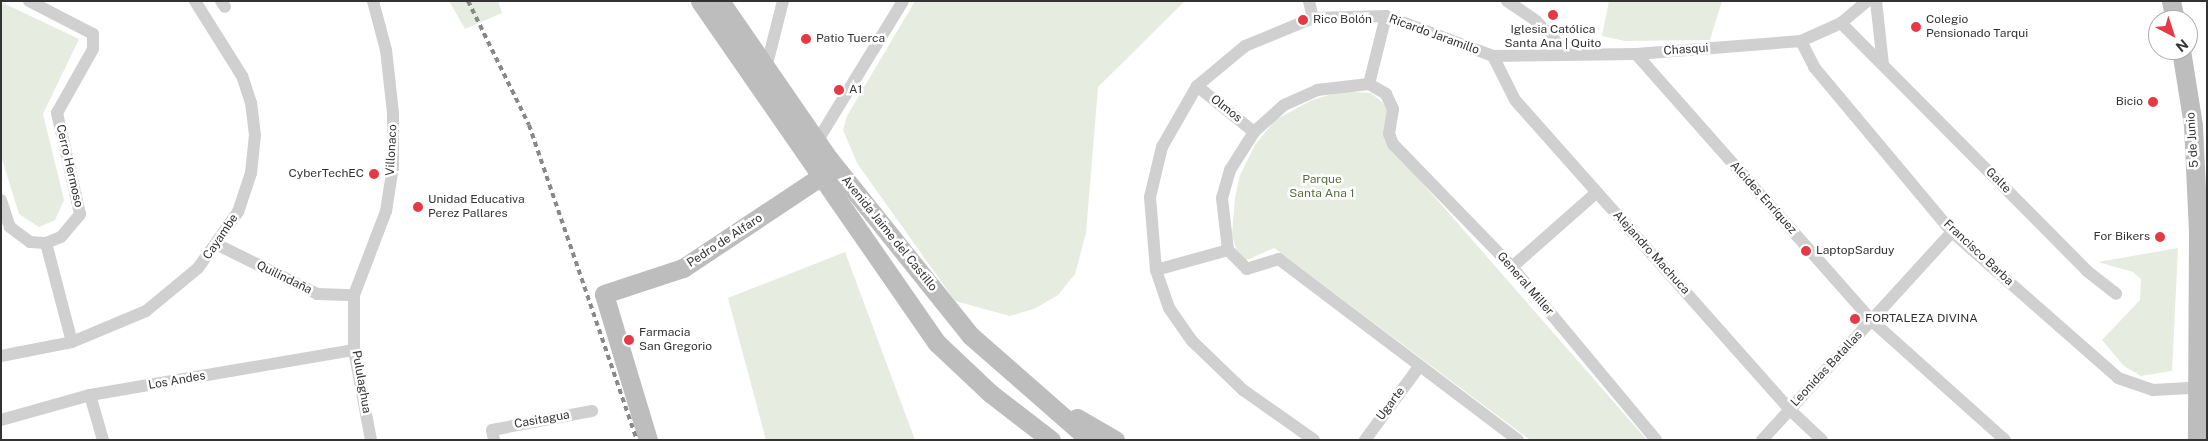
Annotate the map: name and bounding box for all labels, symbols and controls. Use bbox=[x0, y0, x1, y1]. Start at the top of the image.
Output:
marker: Iglesia Católica Santa Ana | Quito bbox=[1547, 9, 1559, 21]
north arrow bbox=[2148, 10, 2198, 60]
street label: Ricardo Jaramillo bbox=[1387, 12, 1481, 58]
place label: Rico Bolón bbox=[1313, 13, 1372, 27]
place label: Colegio Pensionado Tarqui bbox=[1926, 13, 2028, 41]
marker: Rico Bolón bbox=[1297, 14, 1309, 26]
marker: Colegio Pensionado Tarqui bbox=[1910, 21, 1922, 33]
place label: Iglesia Católica Santa Ana | Quito bbox=[1505, 23, 1601, 51]
place label: Patio Tuerca bbox=[816, 32, 885, 46]
marker: Patio Tuerca bbox=[800, 33, 812, 45]
text: N bbox=[2173, 36, 2191, 55]
street label: Chasqui bbox=[1663, 41, 1709, 59]
place label: A1 bbox=[849, 83, 862, 97]
marker: A1 bbox=[833, 84, 845, 96]
street label: Olmos bbox=[1208, 92, 1244, 126]
place label: Bicio bbox=[2116, 95, 2143, 109]
marker: Bicio bbox=[2147, 96, 2159, 108]
street label: 5 de Junio bbox=[2184, 112, 2202, 168]
street label: Cerro Hermoso bbox=[52, 123, 86, 209]
street label: Villonaco bbox=[383, 124, 401, 176]
street label: Alcides Enríquez bbox=[1727, 159, 1799, 237]
street label: Galte bbox=[1982, 165, 2014, 197]
place label: CyberTechEC bbox=[289, 167, 364, 181]
marker: CyberTechEC bbox=[368, 168, 380, 180]
street label: Avenida Jaime del Castillo bbox=[838, 173, 940, 295]
park label: Parque Santa Ana 1 bbox=[1289, 173, 1355, 201]
place label: Unidad Educativa Perez Pallares bbox=[428, 193, 525, 221]
marker: Unidad Educativa Perez Pallares bbox=[412, 201, 424, 213]
street label: Alejandro Machuca bbox=[1610, 208, 1692, 298]
street label: Cayambe bbox=[201, 211, 241, 263]
street label: Pedro de Alfaro bbox=[684, 211, 766, 271]
street label: Francisco Barba bbox=[1940, 217, 2016, 289]
place label: For Bikers bbox=[2094, 230, 2150, 244]
marker: For Bikers bbox=[2154, 231, 2166, 243]
place label: LaptopSarduy bbox=[1816, 244, 1894, 258]
marker: LaptopSarduy bbox=[1800, 245, 1812, 257]
street label: General Miller bbox=[1494, 249, 1556, 319]
street label: Quilindaña bbox=[254, 258, 314, 298]
place label: FORTALEZA DIVINA bbox=[1865, 312, 1978, 326]
marker: FORTALEZA DIVINA bbox=[1849, 313, 1861, 325]
place label: Farmacia San Gregorio bbox=[639, 326, 712, 354]
street label: Leonidas Batallas bbox=[1788, 328, 1866, 410]
marker: Farmacia San Gregorio bbox=[623, 334, 635, 346]
street label: Pululaghua bbox=[348, 350, 374, 414]
street label: Los Andes bbox=[147, 369, 207, 393]
street label: Ugarte bbox=[1374, 385, 1408, 423]
street label: Casitagua bbox=[513, 408, 571, 432]

